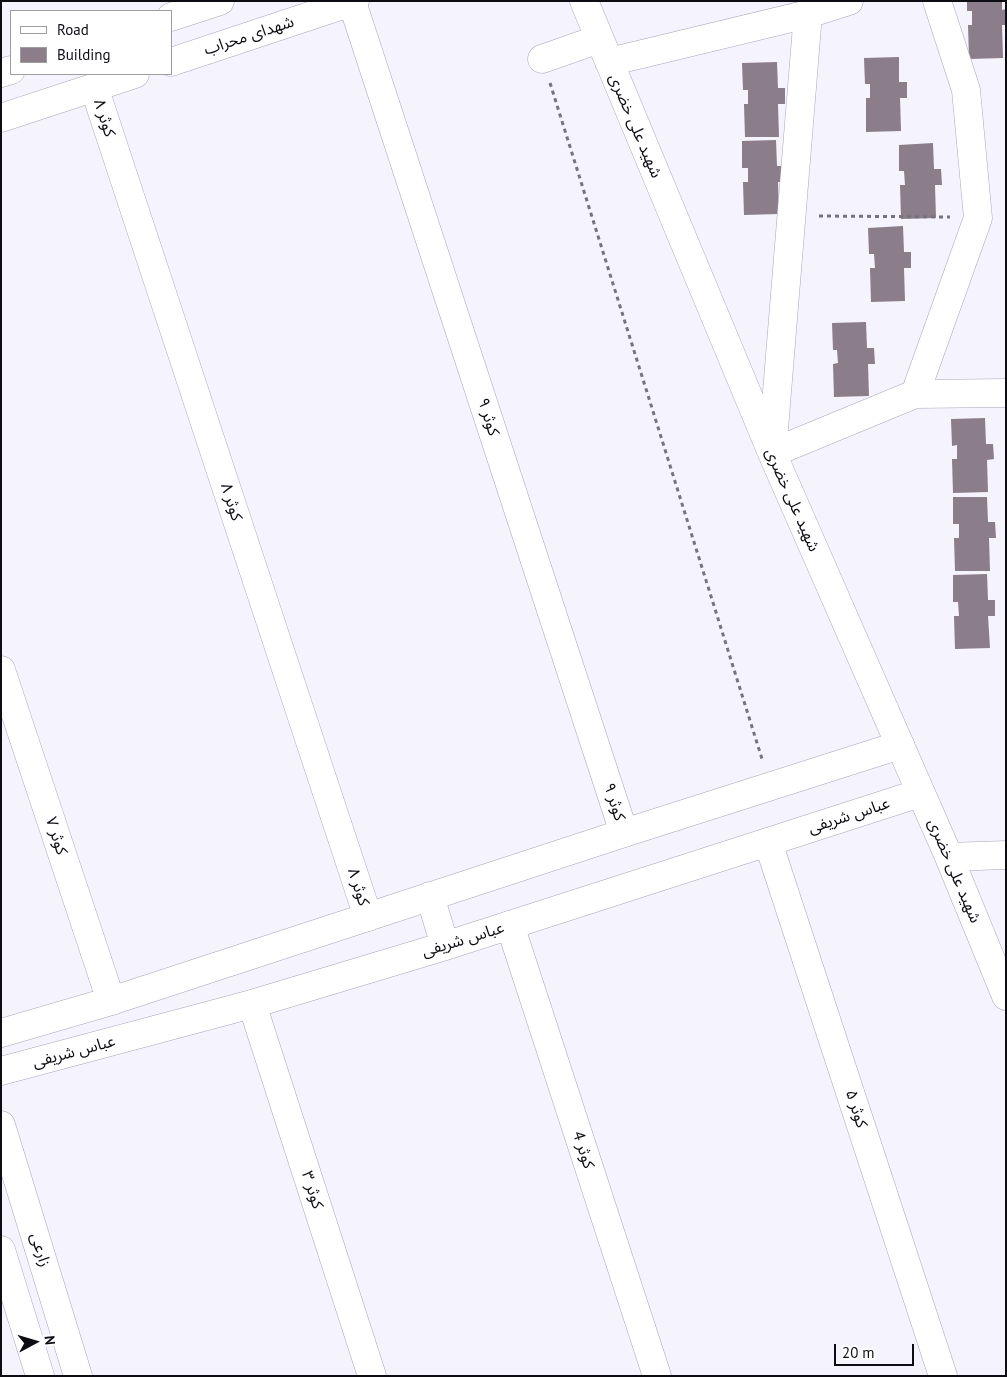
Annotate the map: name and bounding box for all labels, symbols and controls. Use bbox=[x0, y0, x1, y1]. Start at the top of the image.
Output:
legend bbox=[10, 10, 172, 75]
street label: شهدای محراب bbox=[202, 12, 296, 60]
text: Road bbox=[57, 20, 89, 39]
text: Building bbox=[57, 45, 111, 64]
street label: شهید علی خضری bbox=[604, 71, 666, 181]
street label: کوثر ۸ bbox=[89, 97, 119, 139]
street label: کوثر ۹ bbox=[473, 396, 503, 438]
street label: شهید علی خضری bbox=[761, 445, 823, 555]
street label: کوثر ۸ bbox=[216, 481, 246, 523]
street label: کوثر ۹ bbox=[599, 781, 629, 823]
street label: عباس شریفی bbox=[806, 794, 892, 838]
street label: کوثر ۷ bbox=[41, 815, 71, 857]
street label: شهید علی خضری bbox=[923, 816, 985, 926]
street label: کوثر ۸ bbox=[343, 866, 373, 908]
street label: عباس شریفی bbox=[420, 918, 506, 962]
street label: عباس شریفی bbox=[31, 1032, 117, 1072]
street label: کوثر ۵ bbox=[841, 1088, 871, 1130]
street label: کوثر 4 bbox=[568, 1129, 598, 1171]
street label: کوثر ۳ bbox=[297, 1169, 327, 1211]
street label: زارعی bbox=[26, 1231, 54, 1269]
north arrow bbox=[10, 1317, 60, 1367]
scale bar bbox=[837, 1334, 917, 1366]
text: N bbox=[40, 1335, 59, 1346]
text: 20 m bbox=[842, 1343, 875, 1362]

